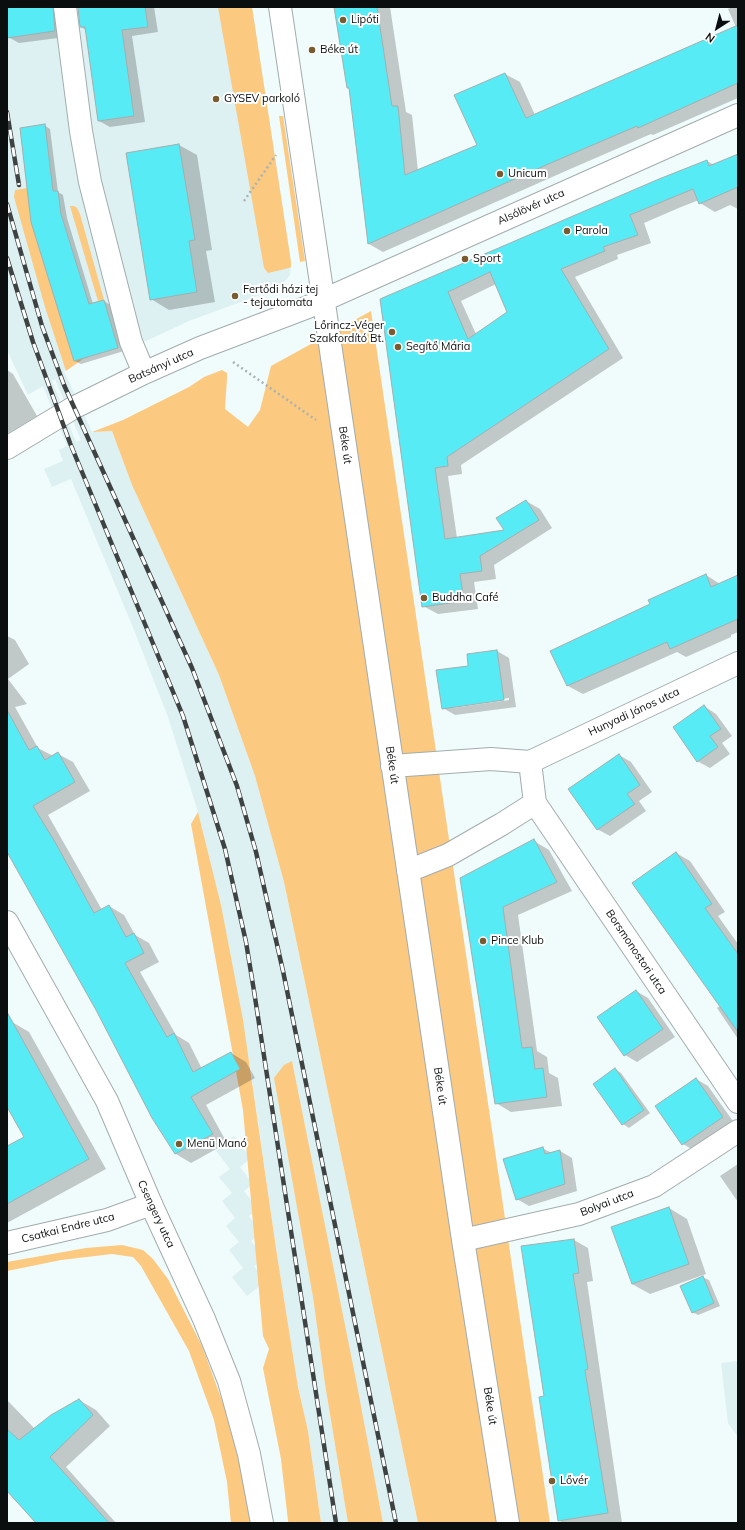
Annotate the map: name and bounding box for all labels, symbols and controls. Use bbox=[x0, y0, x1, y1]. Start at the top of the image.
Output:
north arrow bbox=[697, 8, 737, 48]
place label: Lipóti bbox=[351, 13, 379, 27]
marker: Lipóti bbox=[338, 15, 348, 25]
text: N bbox=[702, 30, 717, 46]
place label: Béke út bbox=[320, 43, 358, 57]
marker: Béke út bbox=[307, 45, 317, 55]
place label: GYSEV parkoló bbox=[224, 92, 300, 106]
marker: GYSEV parkoló bbox=[211, 94, 221, 104]
place label: Unicum bbox=[508, 167, 547, 181]
marker: Unicum bbox=[495, 169, 505, 179]
street label: Alsólövér utca bbox=[495, 186, 567, 228]
place label: Parola bbox=[575, 224, 608, 238]
marker: Parola bbox=[562, 226, 572, 236]
place label: Sport bbox=[473, 252, 501, 266]
marker: Sport bbox=[460, 254, 470, 264]
place label: Fertődi házi tej - tejautomata bbox=[243, 283, 318, 309]
marker: Fertődi házi tej - tejautomata bbox=[230, 291, 240, 301]
place label: Lőrincz-Véger Szakfordító Bt. bbox=[309, 319, 384, 345]
marker: Lőrincz-Véger Szakfordító Bt. bbox=[387, 327, 397, 337]
place label: Segítő Mária bbox=[406, 340, 470, 354]
marker: Segítő Mária bbox=[393, 342, 403, 352]
street label: Batsányi utca bbox=[126, 346, 196, 386]
street label: Béke út bbox=[336, 425, 354, 465]
place label: Buddha Café bbox=[432, 591, 498, 605]
marker: Buddha Café bbox=[419, 593, 429, 603]
street label: Hunyadi János utca bbox=[586, 685, 682, 739]
street label: Béke út bbox=[383, 745, 401, 785]
street label: Borsmonostori utca bbox=[603, 907, 669, 997]
place label: Pince Klub bbox=[491, 934, 544, 948]
marker: Pince Klub bbox=[478, 936, 488, 946]
street label: Béke út bbox=[431, 1066, 449, 1106]
place label: Menü Manó bbox=[187, 1137, 247, 1151]
marker: Menü Manó bbox=[174, 1139, 184, 1149]
street label: Csengery utca bbox=[135, 1178, 177, 1250]
street label: Bolyai utca bbox=[578, 1187, 636, 1219]
street label: Csatkai Endre utca bbox=[20, 1210, 116, 1246]
street label: Béke út bbox=[481, 1386, 499, 1426]
place label: Lővér bbox=[560, 1474, 588, 1488]
marker: Lővér bbox=[547, 1476, 557, 1486]

